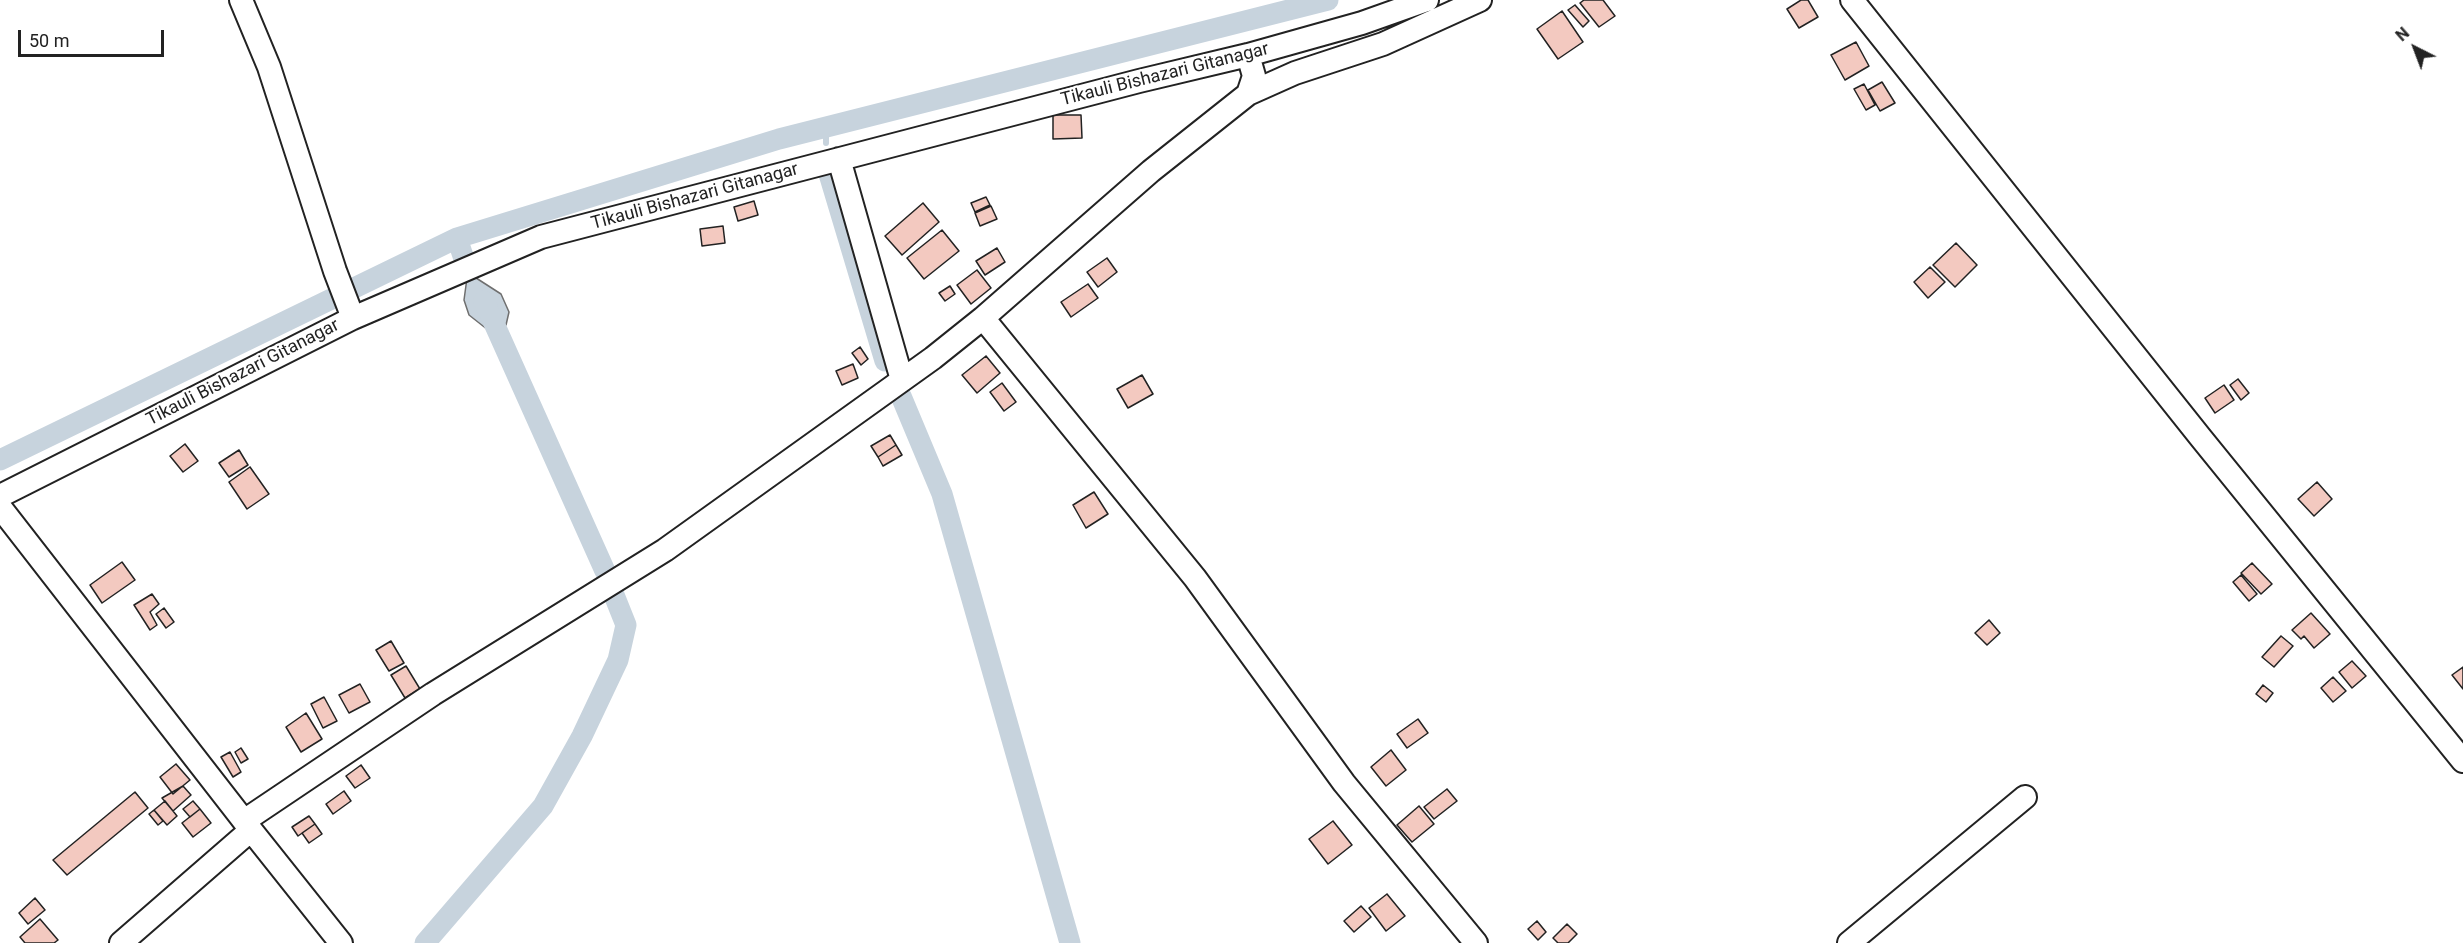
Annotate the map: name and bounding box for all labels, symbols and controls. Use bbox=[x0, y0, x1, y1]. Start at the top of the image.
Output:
scale bar bbox=[21, 18, 166, 56]
north arrow bbox=[2385, 18, 2445, 78]
text: N bbox=[2392, 23, 2413, 45]
text: 50 m bbox=[29, 30, 69, 51]
street label: Tikauli Bishazari Gitanagar bbox=[1059, 39, 1271, 111]
street label: Tikauli Bishazari Gitanagar bbox=[589, 159, 801, 235]
street label: Tikauli Bishazari Gitanagar bbox=[143, 315, 343, 431]

